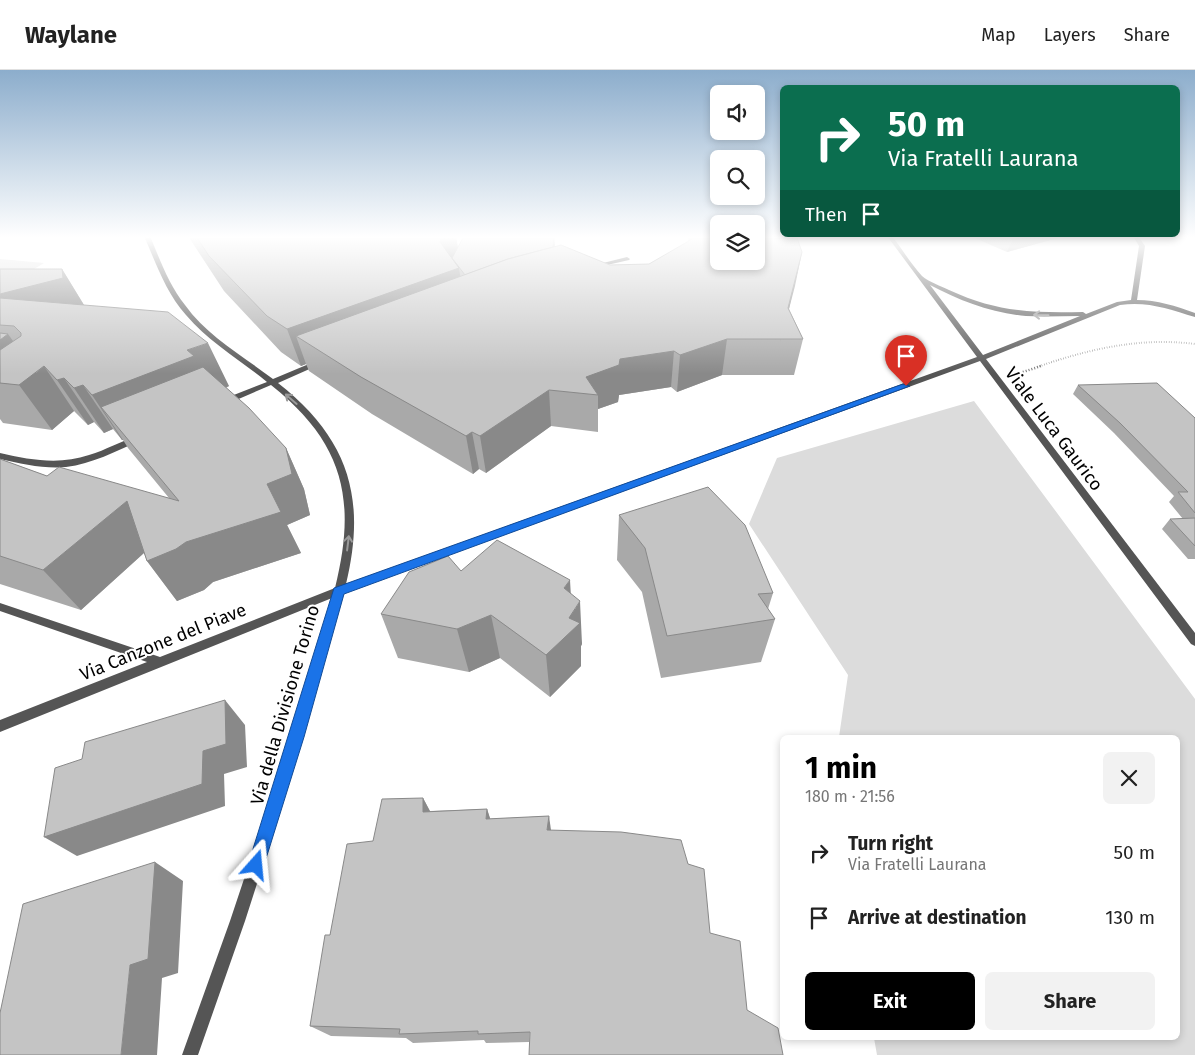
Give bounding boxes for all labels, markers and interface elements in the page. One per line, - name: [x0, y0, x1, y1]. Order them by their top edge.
- text: Waylane: [25, 21, 117, 49]
- text: Map: [981, 24, 1016, 46]
- text: Layers: [1044, 24, 1096, 46]
- text: Share: [1124, 24, 1170, 46]
- map controls: [710, 85, 765, 270]
- button: sound: [710, 85, 765, 140]
- text: 50 m: [888, 103, 965, 145]
- icon: right: [805, 105, 870, 170]
- text: Via Fratelli Laurana: [888, 145, 1079, 172]
- button: search: [710, 150, 765, 205]
- icon: arrive: [857, 200, 885, 228]
- text: Then: [805, 203, 847, 226]
- button: layers: [710, 215, 765, 270]
- one-way arrow: [1033, 310, 1049, 320]
- pin: [885, 335, 927, 386]
- icon: arrive: [892, 342, 920, 370]
- street label: Viale Luca Gaurico: [1000, 363, 1108, 495]
- one-way arrow: [285, 394, 298, 405]
- one-way arrow: [343, 535, 353, 551]
- street label: Via Canzone del Piave: [77, 599, 249, 685]
- street label: Via della Divisione Torino: [246, 603, 324, 807]
- text: 1 min: [805, 750, 877, 786]
- button: close: [1103, 752, 1155, 804]
- text: 180 m · 21:56: [805, 787, 895, 806]
- text: Turn right: [848, 832, 933, 855]
- position arrow: [229, 838, 281, 890]
- icon: right: [805, 839, 833, 867]
- text: 50 m: [1114, 841, 1155, 864]
- text: Via Fratelli Laurana: [848, 855, 987, 874]
- icon: arrive: [805, 904, 833, 932]
- text: Arrive at destination: [848, 906, 1027, 929]
- text: 130 m: [1105, 906, 1155, 929]
- button: Exit: [805, 972, 975, 1030]
- button: Share: [985, 972, 1155, 1030]

